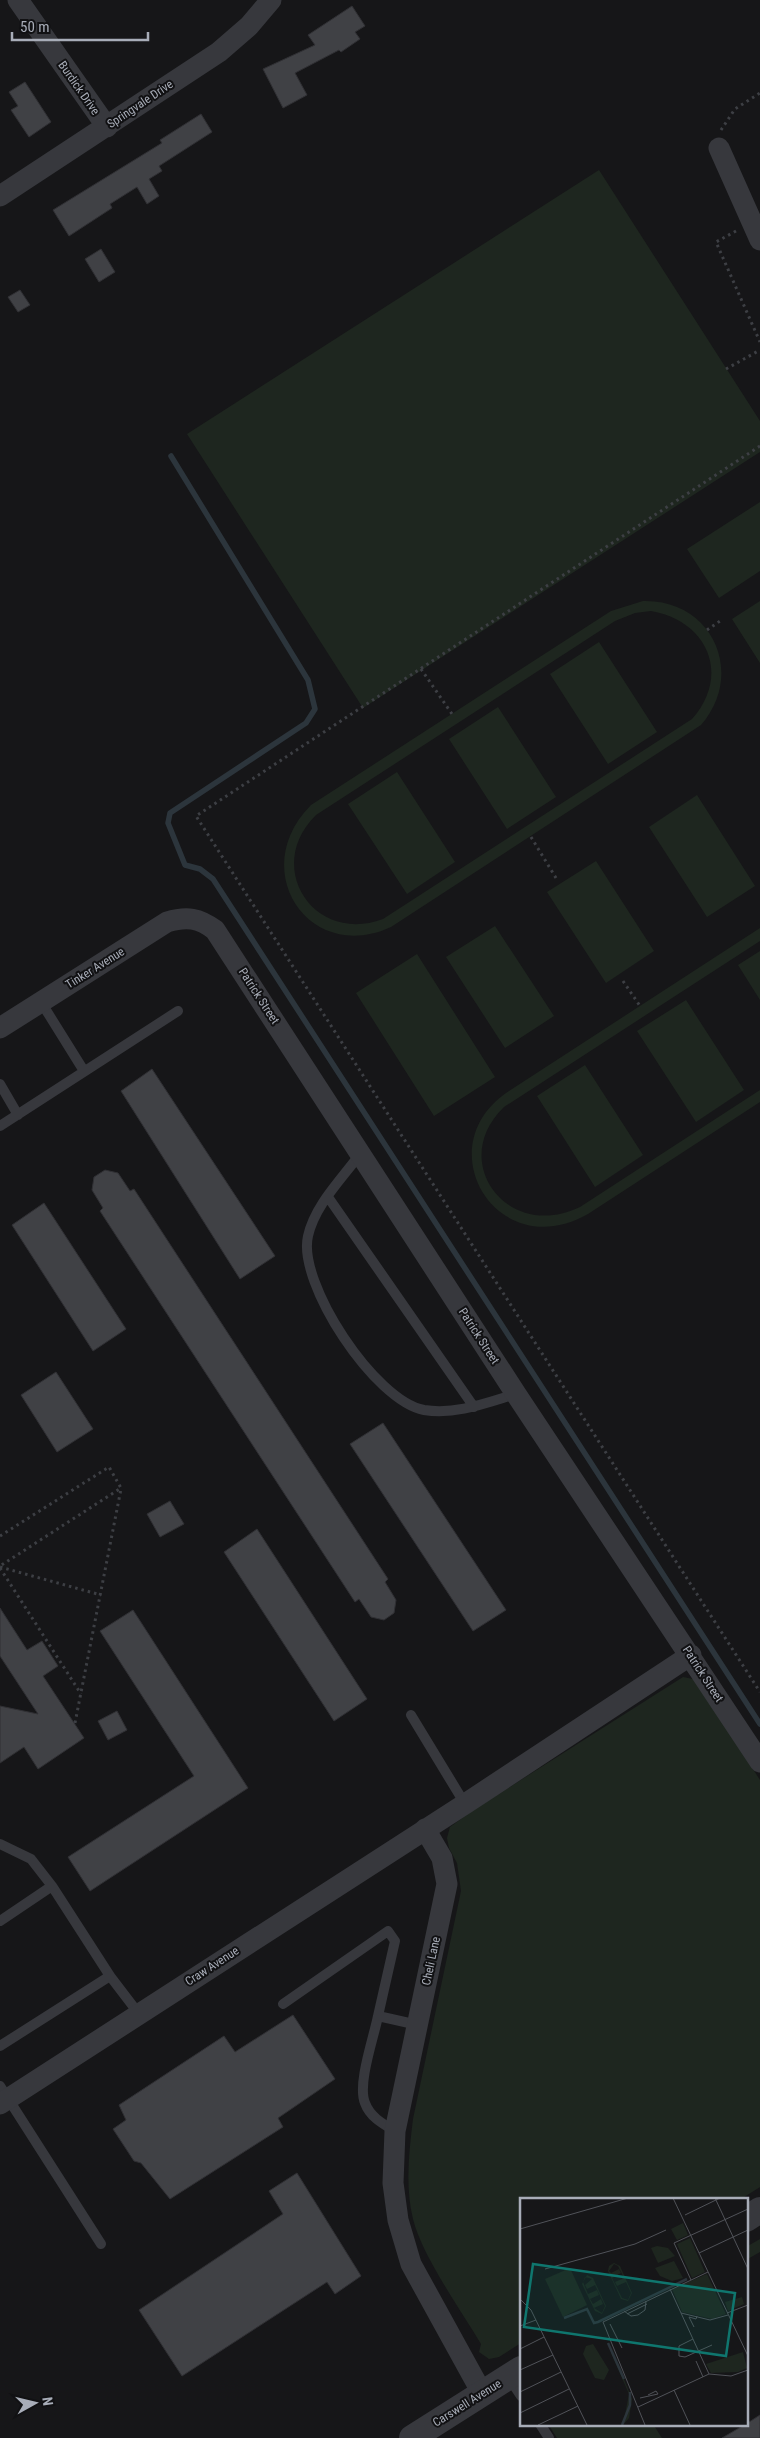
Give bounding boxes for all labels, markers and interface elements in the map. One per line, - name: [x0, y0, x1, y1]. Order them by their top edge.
- scale bar: [12, 10, 149, 42]
- text: 50 m: [20, 18, 50, 36]
- street label: Burdick Drive: [55, 58, 103, 118]
- street label: Springvale Drive: [105, 77, 176, 131]
- street label: Tinker Avenue: [63, 944, 127, 992]
- street label: Patrick Street: [236, 965, 283, 1027]
- street label: Patrick Street: [456, 1305, 503, 1367]
- street label: Patrick Street: [680, 1643, 727, 1705]
- street label: Cheli Lane: [419, 1935, 443, 1987]
- street label: Craw Avenue: [183, 1943, 242, 1989]
- inset map: [520, 2198, 748, 2426]
- street label: Carswell Avenue: [430, 2376, 504, 2430]
- north arrow: [10, 2378, 60, 2428]
- text: N: [39, 2396, 56, 2407]

